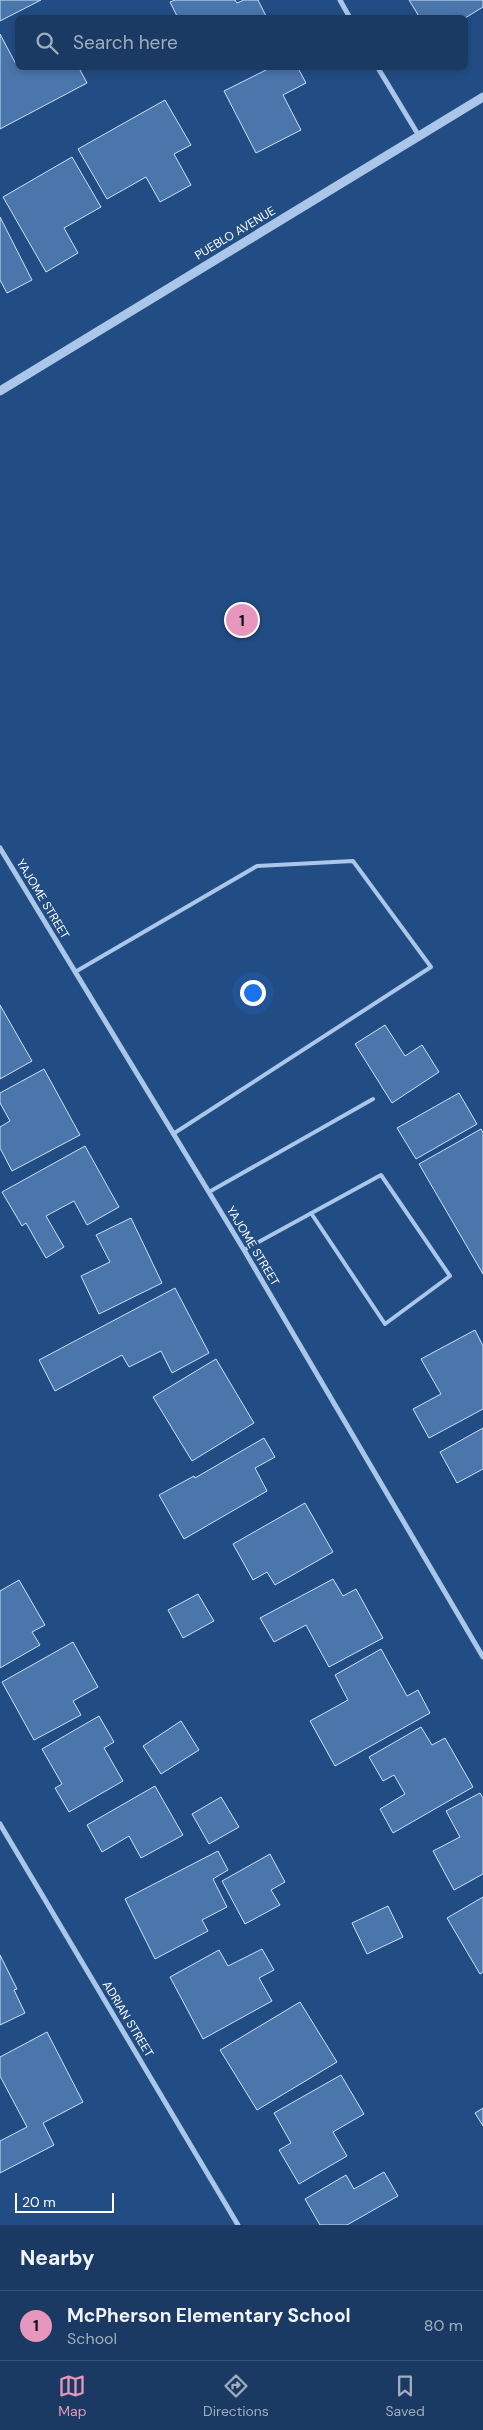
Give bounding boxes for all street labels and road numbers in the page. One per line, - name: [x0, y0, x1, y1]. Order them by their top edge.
- street label: PUEBLO AVENUE: [192, 202, 278, 263]
- street label: YAJOME STREET: [13, 856, 73, 942]
- street label: YAJOME STREET: [223, 1203, 283, 1289]
- street label: ADRIAN STREET: [99, 1978, 157, 2060]

